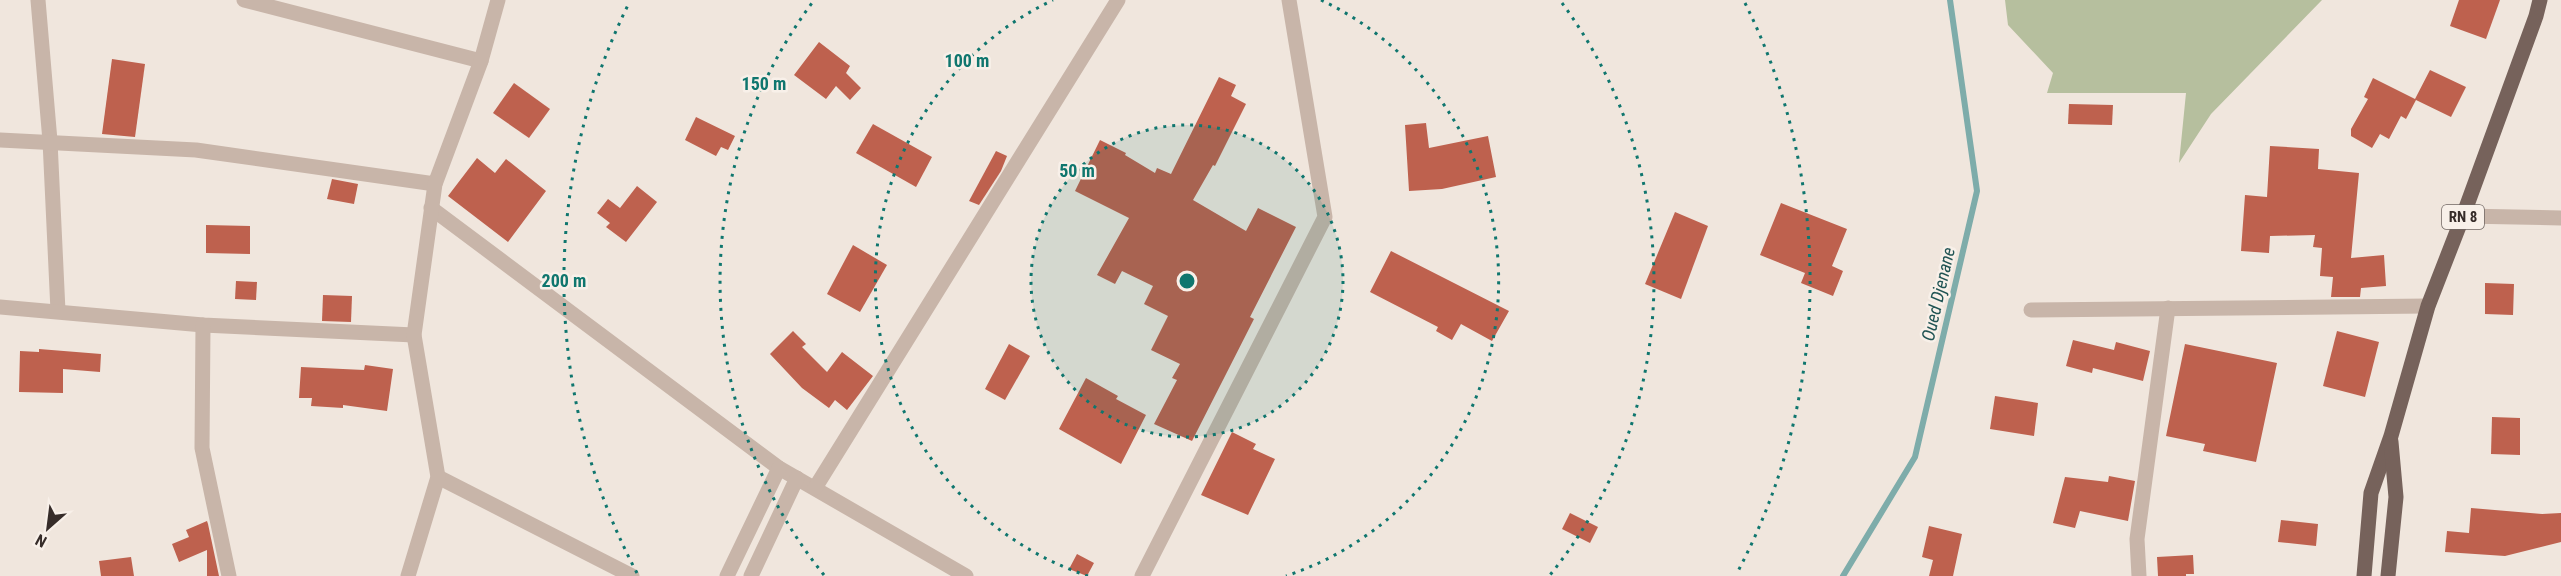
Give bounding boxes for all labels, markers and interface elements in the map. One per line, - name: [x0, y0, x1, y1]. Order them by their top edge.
- text: 100 m: [945, 50, 989, 71]
- text: 150 m: [742, 73, 786, 94]
- text: 50 m: [1059, 160, 1095, 181]
- road number: RN 8: [2442, 205, 2484, 229]
- water label: Oued Djenane: [1917, 245, 1959, 343]
- text: 200 m: [542, 270, 586, 291]
- centre of rings: [1177, 271, 1197, 291]
- north arrow: [18, 498, 78, 558]
- text: N: [32, 530, 50, 551]

